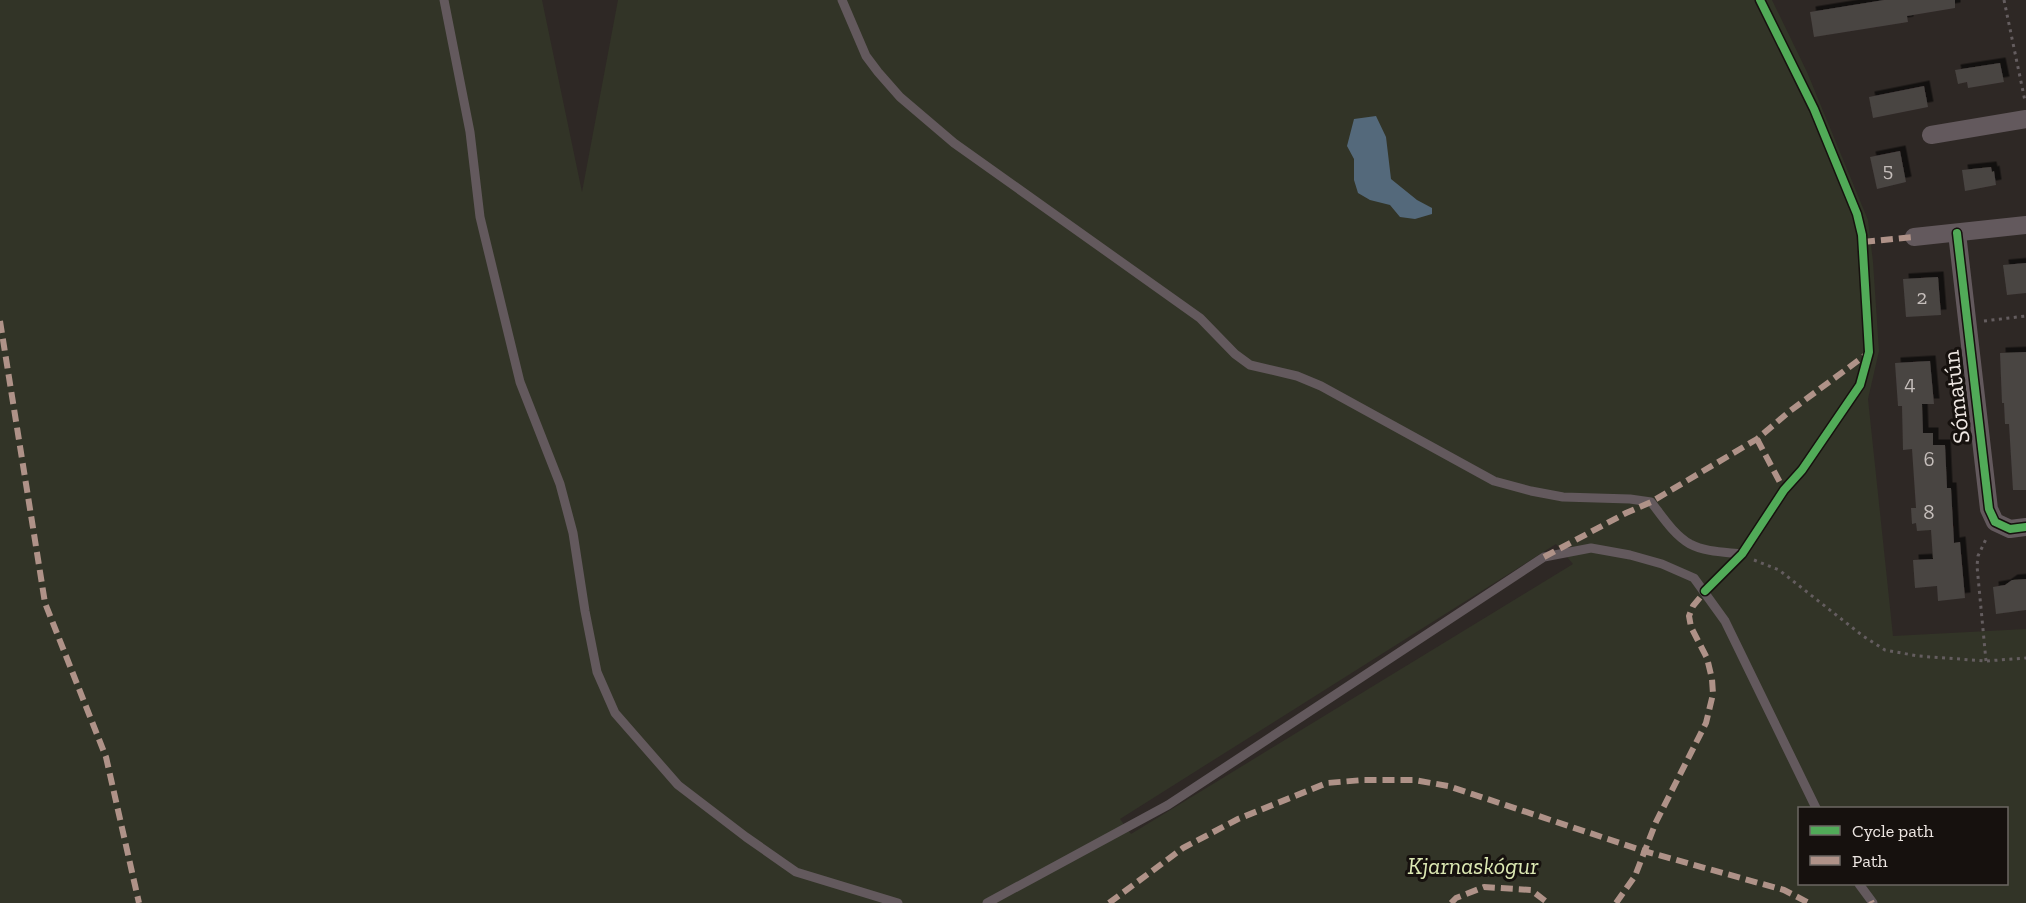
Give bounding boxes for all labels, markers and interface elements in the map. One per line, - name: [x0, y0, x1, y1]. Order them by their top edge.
- house number: 5: [1883, 157, 1893, 182]
- house number: 2: [1917, 284, 1927, 309]
- street label: Sómatún: [1935, 349, 1976, 445]
- house number: 4: [1904, 370, 1916, 395]
- house number: 6: [1923, 446, 1935, 471]
- house number: 8: [1923, 499, 1935, 524]
- legend: [1798, 807, 2008, 885]
- text: Cycle path: [1852, 820, 1934, 842]
- text: Path: [1852, 850, 1888, 872]
- park label: Kjarnaskógur: [1408, 851, 1539, 880]

